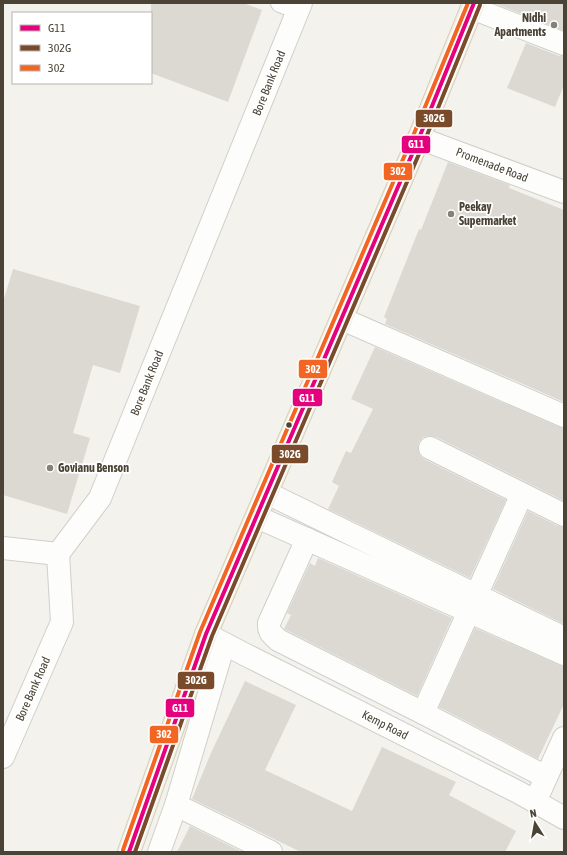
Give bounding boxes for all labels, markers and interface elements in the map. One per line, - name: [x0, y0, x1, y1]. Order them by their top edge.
- place label: Nidhi Apartments: [493, 11, 547, 39]
- legend: [12, 12, 152, 84]
- marker: Nidhi Apartments: [549, 20, 559, 30]
- text: G11: [48, 21, 66, 35]
- text: 302G: [48, 41, 71, 55]
- street label: Bore Bank Road: [250, 48, 288, 118]
- text: 302: [48, 61, 65, 75]
- line badge: 302G: [415, 109, 453, 128]
- text: 302G: [423, 112, 445, 124]
- line badge: G11: [401, 135, 431, 154]
- text: G11: [408, 138, 424, 150]
- street label: Promenade Road: [454, 145, 530, 185]
- line badge: 302: [383, 162, 413, 181]
- text: 302: [390, 165, 406, 177]
- place label: Peekay Supermarket: [459, 200, 517, 228]
- marker: Peekay Supermarket: [446, 209, 456, 219]
- street label: Bore Bank Road: [128, 348, 166, 418]
- line badge: 302: [298, 359, 328, 379]
- text: 302: [305, 363, 321, 375]
- line badge: G11: [292, 388, 323, 407]
- text: G11: [299, 392, 315, 404]
- unlabelled marker: [284, 420, 294, 430]
- line badge: 302G: [271, 444, 309, 464]
- text: 302G: [279, 448, 301, 460]
- place label: Govianu Benson: [58, 461, 129, 475]
- marker: Govianu Benson: [45, 463, 55, 473]
- street label: Bore Bank Road: [13, 655, 53, 723]
- line badge: 302G: [177, 671, 215, 690]
- text: 302G: [185, 674, 207, 686]
- line badge: G11: [165, 698, 195, 718]
- text: G11: [172, 702, 188, 714]
- street label: Kemp Road: [360, 707, 410, 743]
- line badge: 302: [149, 725, 179, 744]
- text: 302: [156, 728, 172, 740]
- north arrow: [515, 803, 555, 843]
- text: N: [529, 807, 537, 820]

